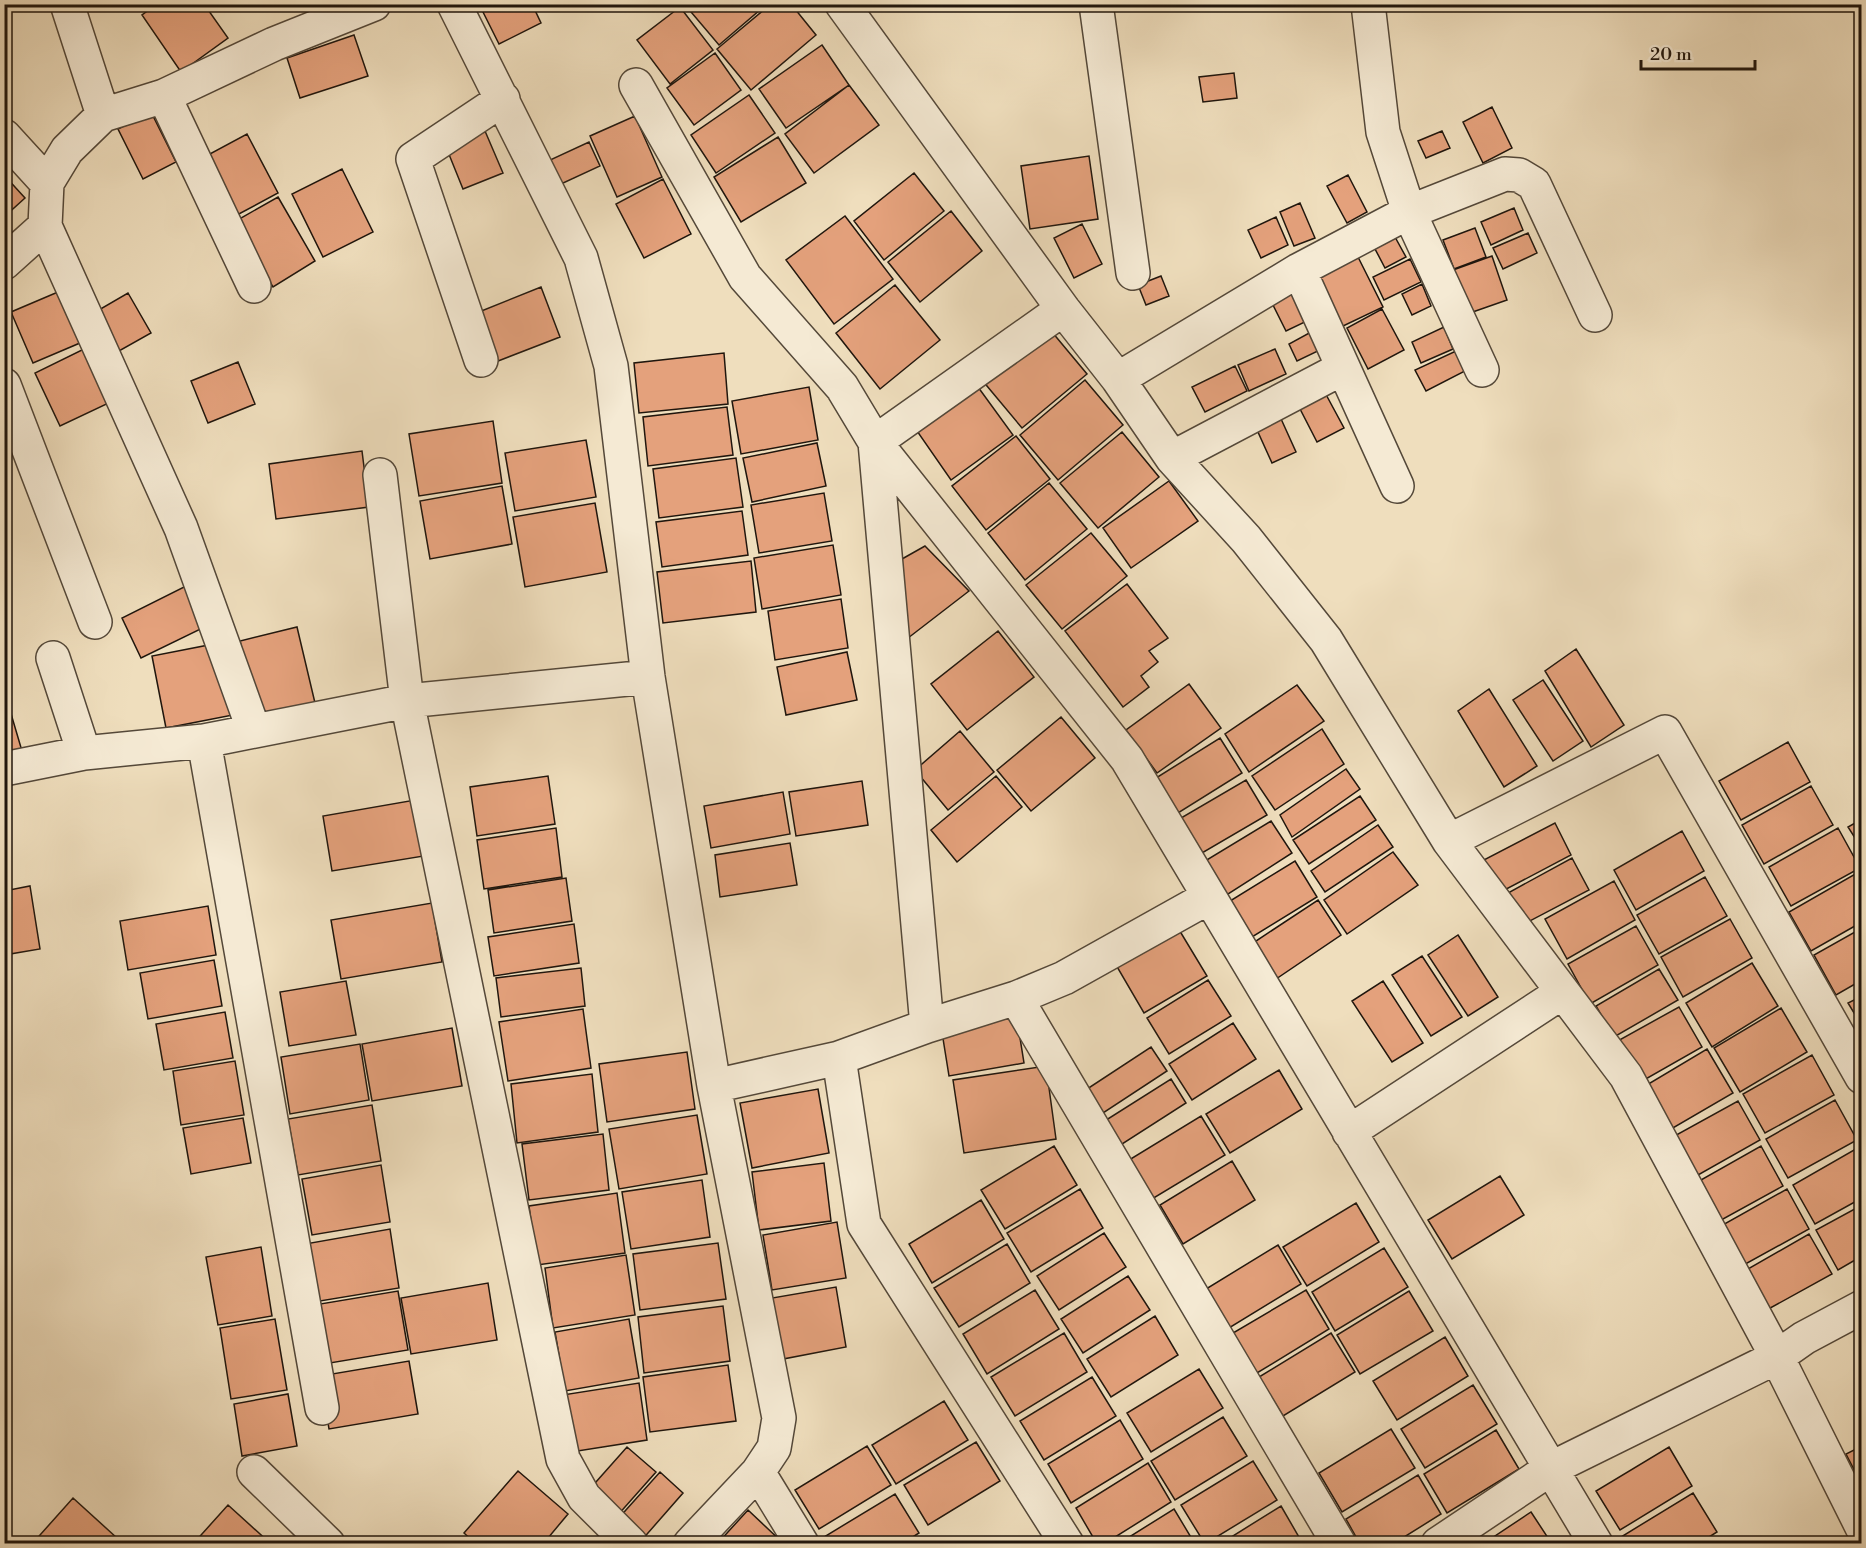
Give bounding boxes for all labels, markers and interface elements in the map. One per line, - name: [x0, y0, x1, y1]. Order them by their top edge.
- scale bar: [1641, 33, 1755, 71]
- text: 20 m: [1650, 43, 1692, 66]

